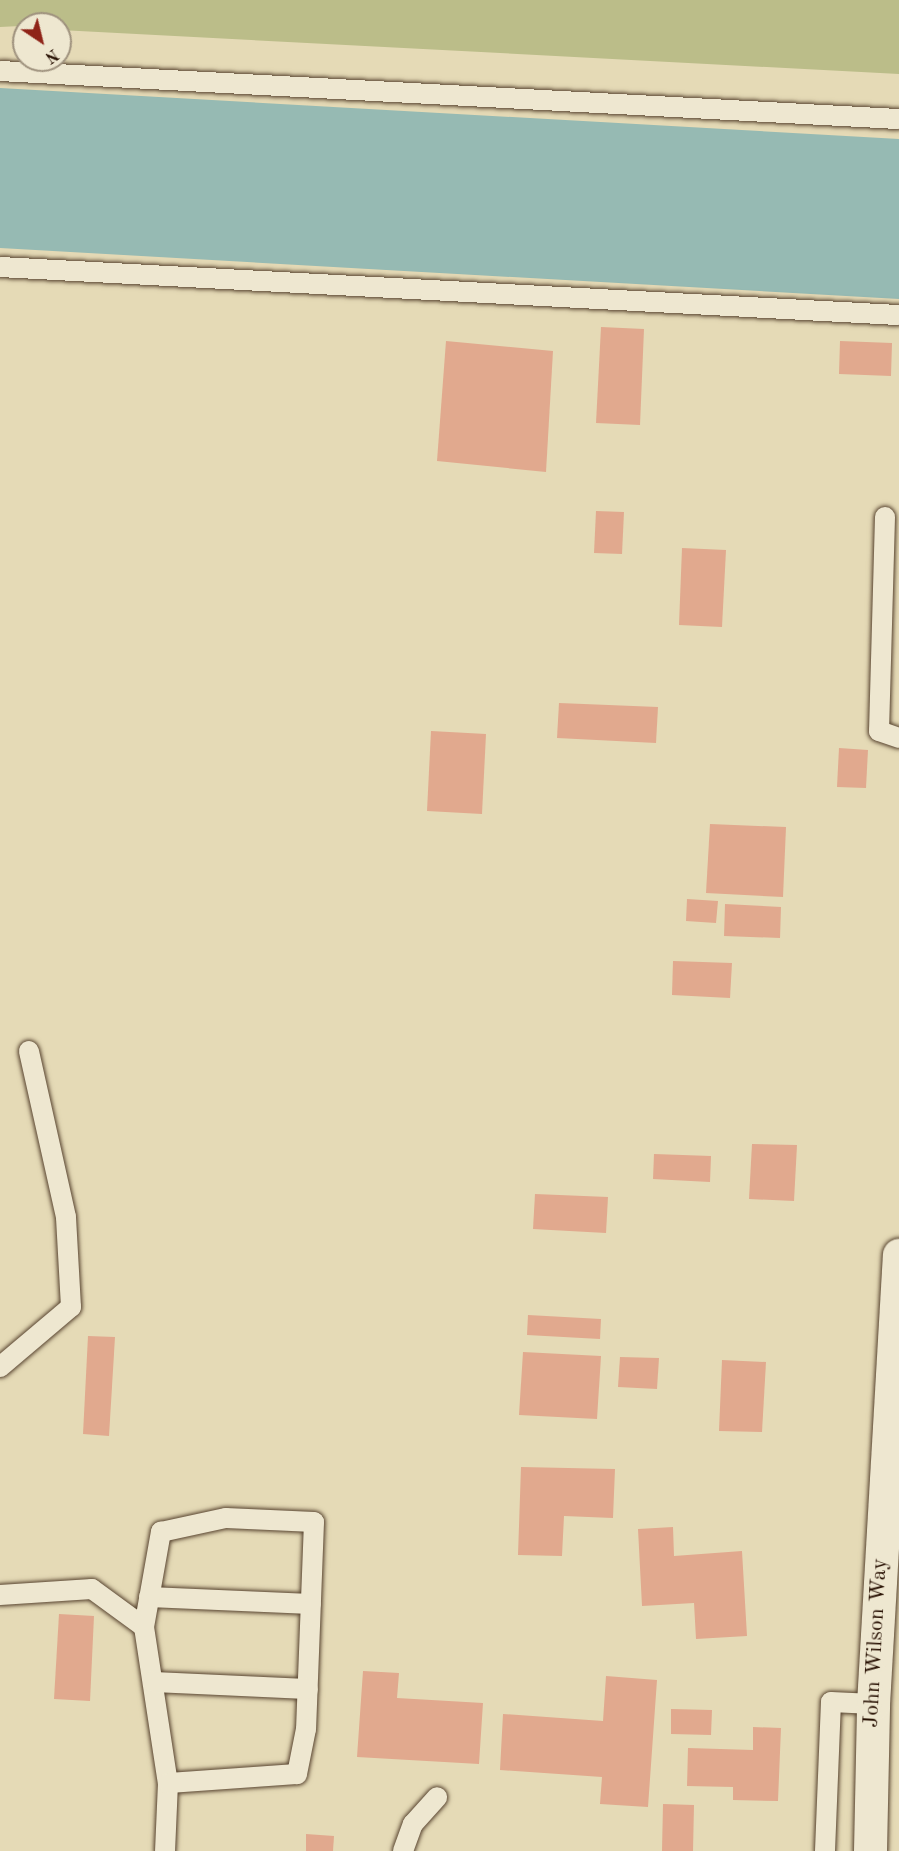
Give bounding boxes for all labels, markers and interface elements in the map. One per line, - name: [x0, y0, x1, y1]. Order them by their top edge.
- north arrow: [12, 12, 72, 72]
- text: N: [42, 45, 61, 65]
- street label: John Wilson Way: [858, 1558, 894, 1728]

